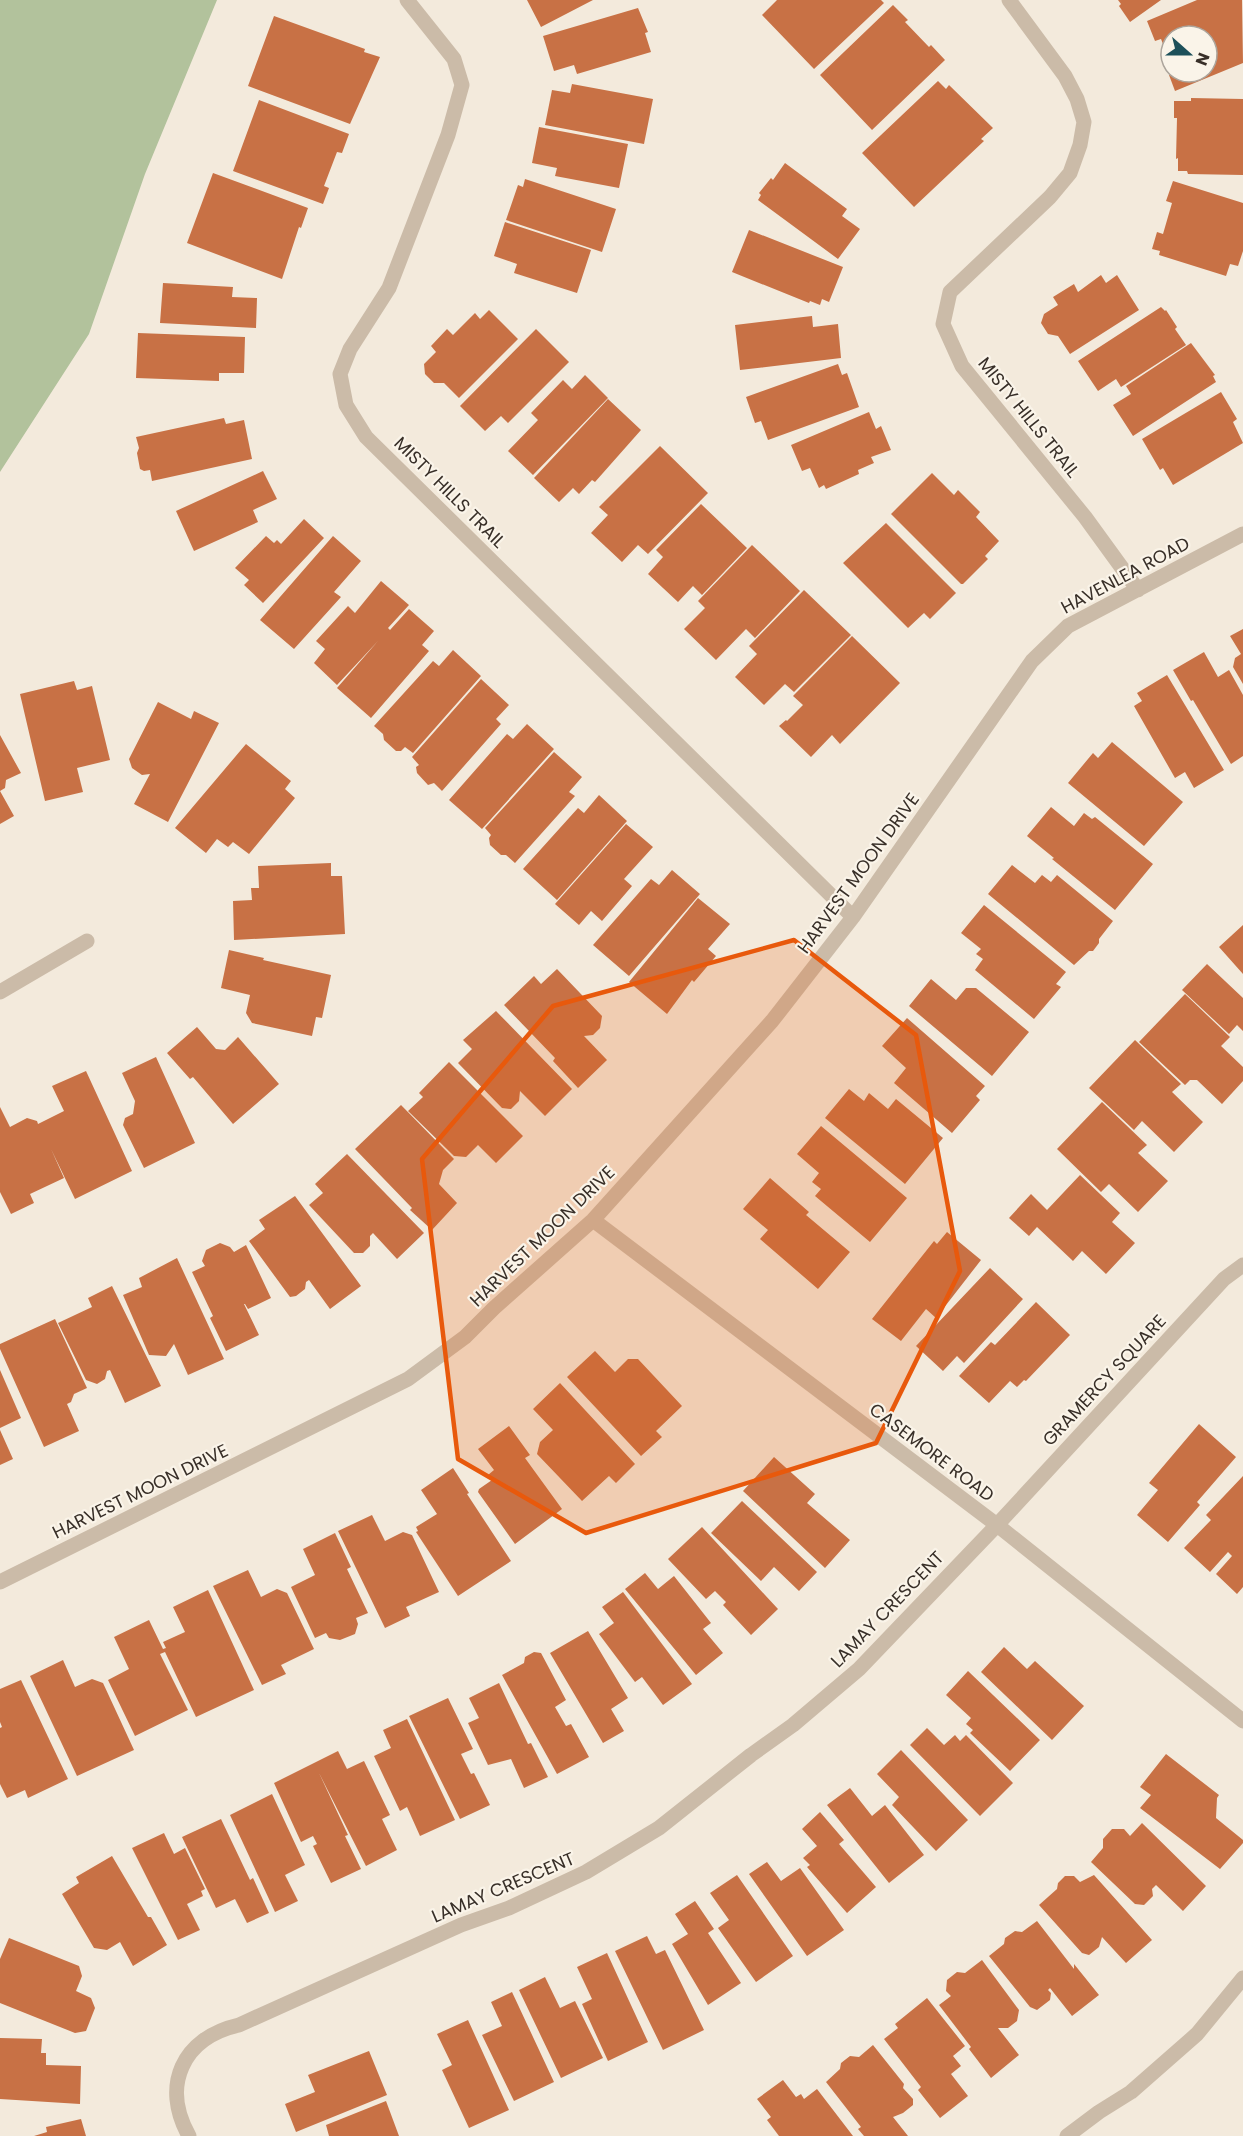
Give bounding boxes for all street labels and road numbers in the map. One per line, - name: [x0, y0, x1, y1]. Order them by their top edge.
- street label: MISTY HILLS TRAIL: [973, 351, 1086, 483]
- street label: MISTY HILLS TRAIL: [389, 431, 511, 553]
- street label: HAVENLEA ROAD: [1056, 531, 1194, 619]
- street label: HARVEST MOON DRIVE: [791, 788, 925, 958]
- street label: HARVEST MOON DRIVE: [464, 1160, 620, 1312]
- street label: GRAMERCY SQUARE: [1036, 1309, 1172, 1451]
- street label: CASEMORE ROAD: [864, 1397, 1000, 1507]
- street label: HARVEST MOON DRIVE: [48, 1438, 232, 1544]
- street label: LAMAY CRESCENT: [825, 1545, 949, 1673]
- street label: LAMAY CRESCENT: [428, 1845, 579, 1928]

